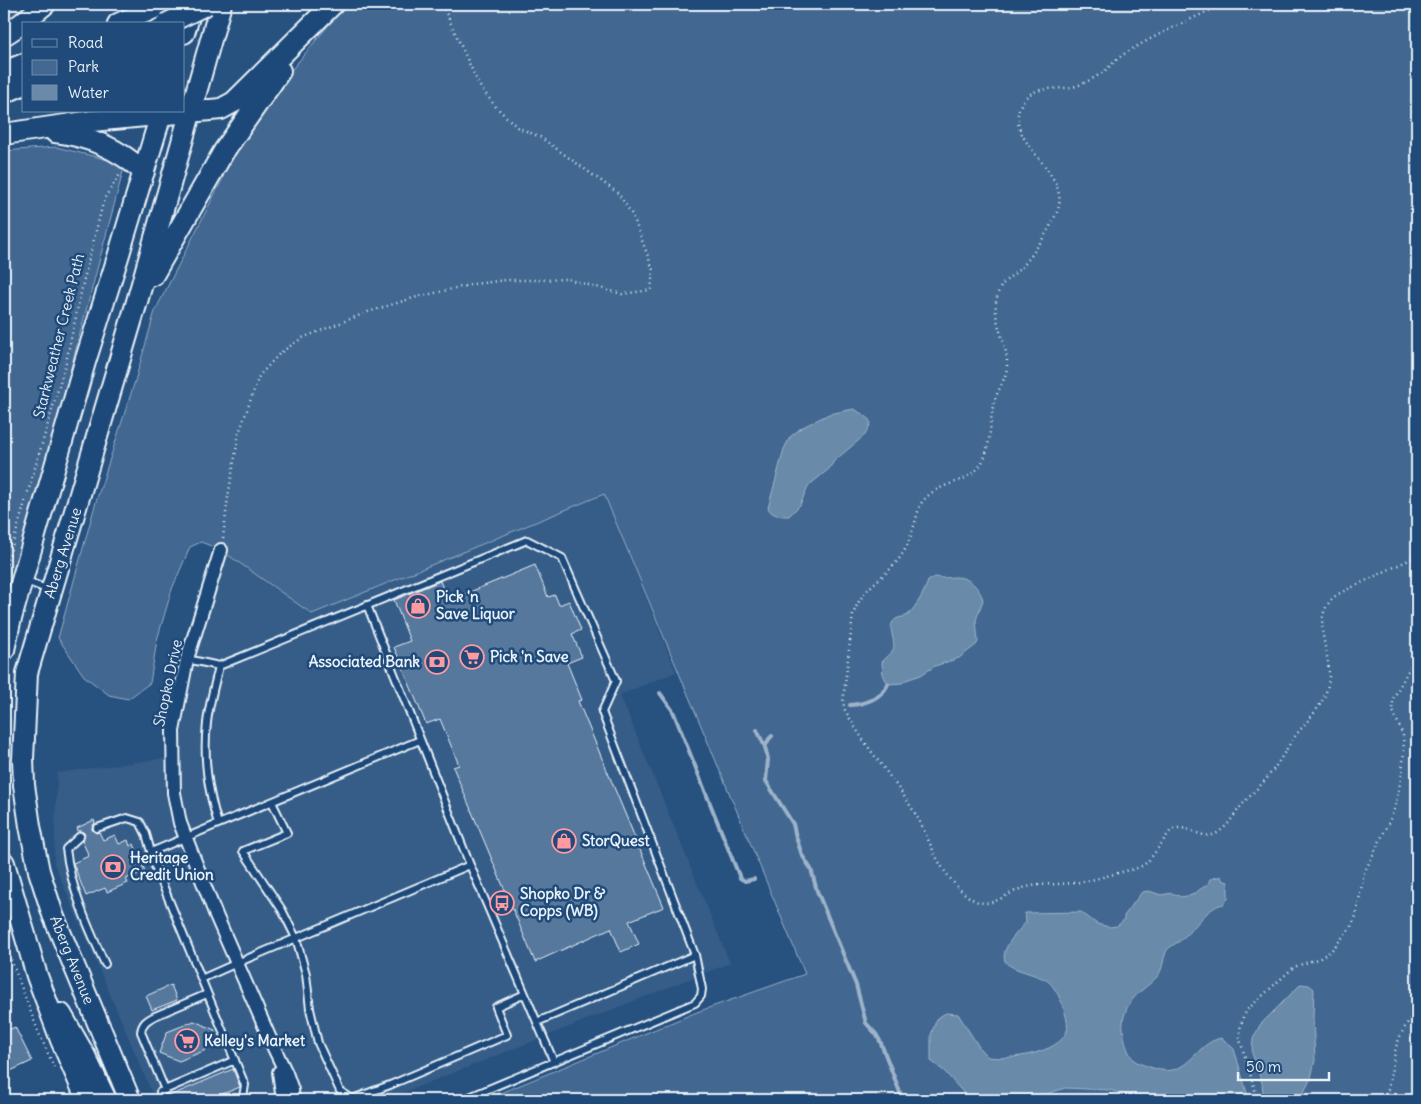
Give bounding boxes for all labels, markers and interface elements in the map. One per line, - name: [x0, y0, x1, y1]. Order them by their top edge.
- legend: [22, 22, 185, 112]
- text: Road: [68, 33, 103, 52]
- text: Park: [68, 57, 99, 76]
- text: Water: [68, 83, 109, 102]
- street label: Starkweather Creek Path: [29, 251, 88, 420]
- street label: Aberg Avenue: [40, 505, 85, 601]
- place label: Pick 'n Save Liquor: [436, 587, 516, 624]
- shop icon: Pick 'n Save Liquor: [405, 593, 431, 619]
- street label: Shopko Drive: [149, 637, 186, 728]
- supermarket icon: Pick 'n Save: [459, 644, 485, 670]
- place label: Pick 'n Save: [490, 647, 569, 666]
- bank icon: Associated Bank: [424, 649, 450, 675]
- place label: Associated Bank: [309, 652, 420, 671]
- shop icon: StorQuest: [551, 828, 577, 854]
- place label: StorQuest: [582, 831, 651, 850]
- place label: Heritage Credit Union: [130, 848, 214, 884]
- bank icon: Heritage Credit Union: [100, 854, 126, 880]
- place label: Shopko Dr & Copps (WB): [520, 884, 606, 921]
- bus stop icon: Shopko Dr & Copps (WB): [489, 890, 515, 916]
- street label: Aberg Avenue: [46, 913, 99, 1007]
- supermarket icon: Kelley's Market: [174, 1028, 200, 1054]
- place label: Kelley's Market: [204, 1031, 306, 1051]
- scale bar: [1238, 1049, 1330, 1081]
- text: 50 m: [1246, 1057, 1281, 1076]

